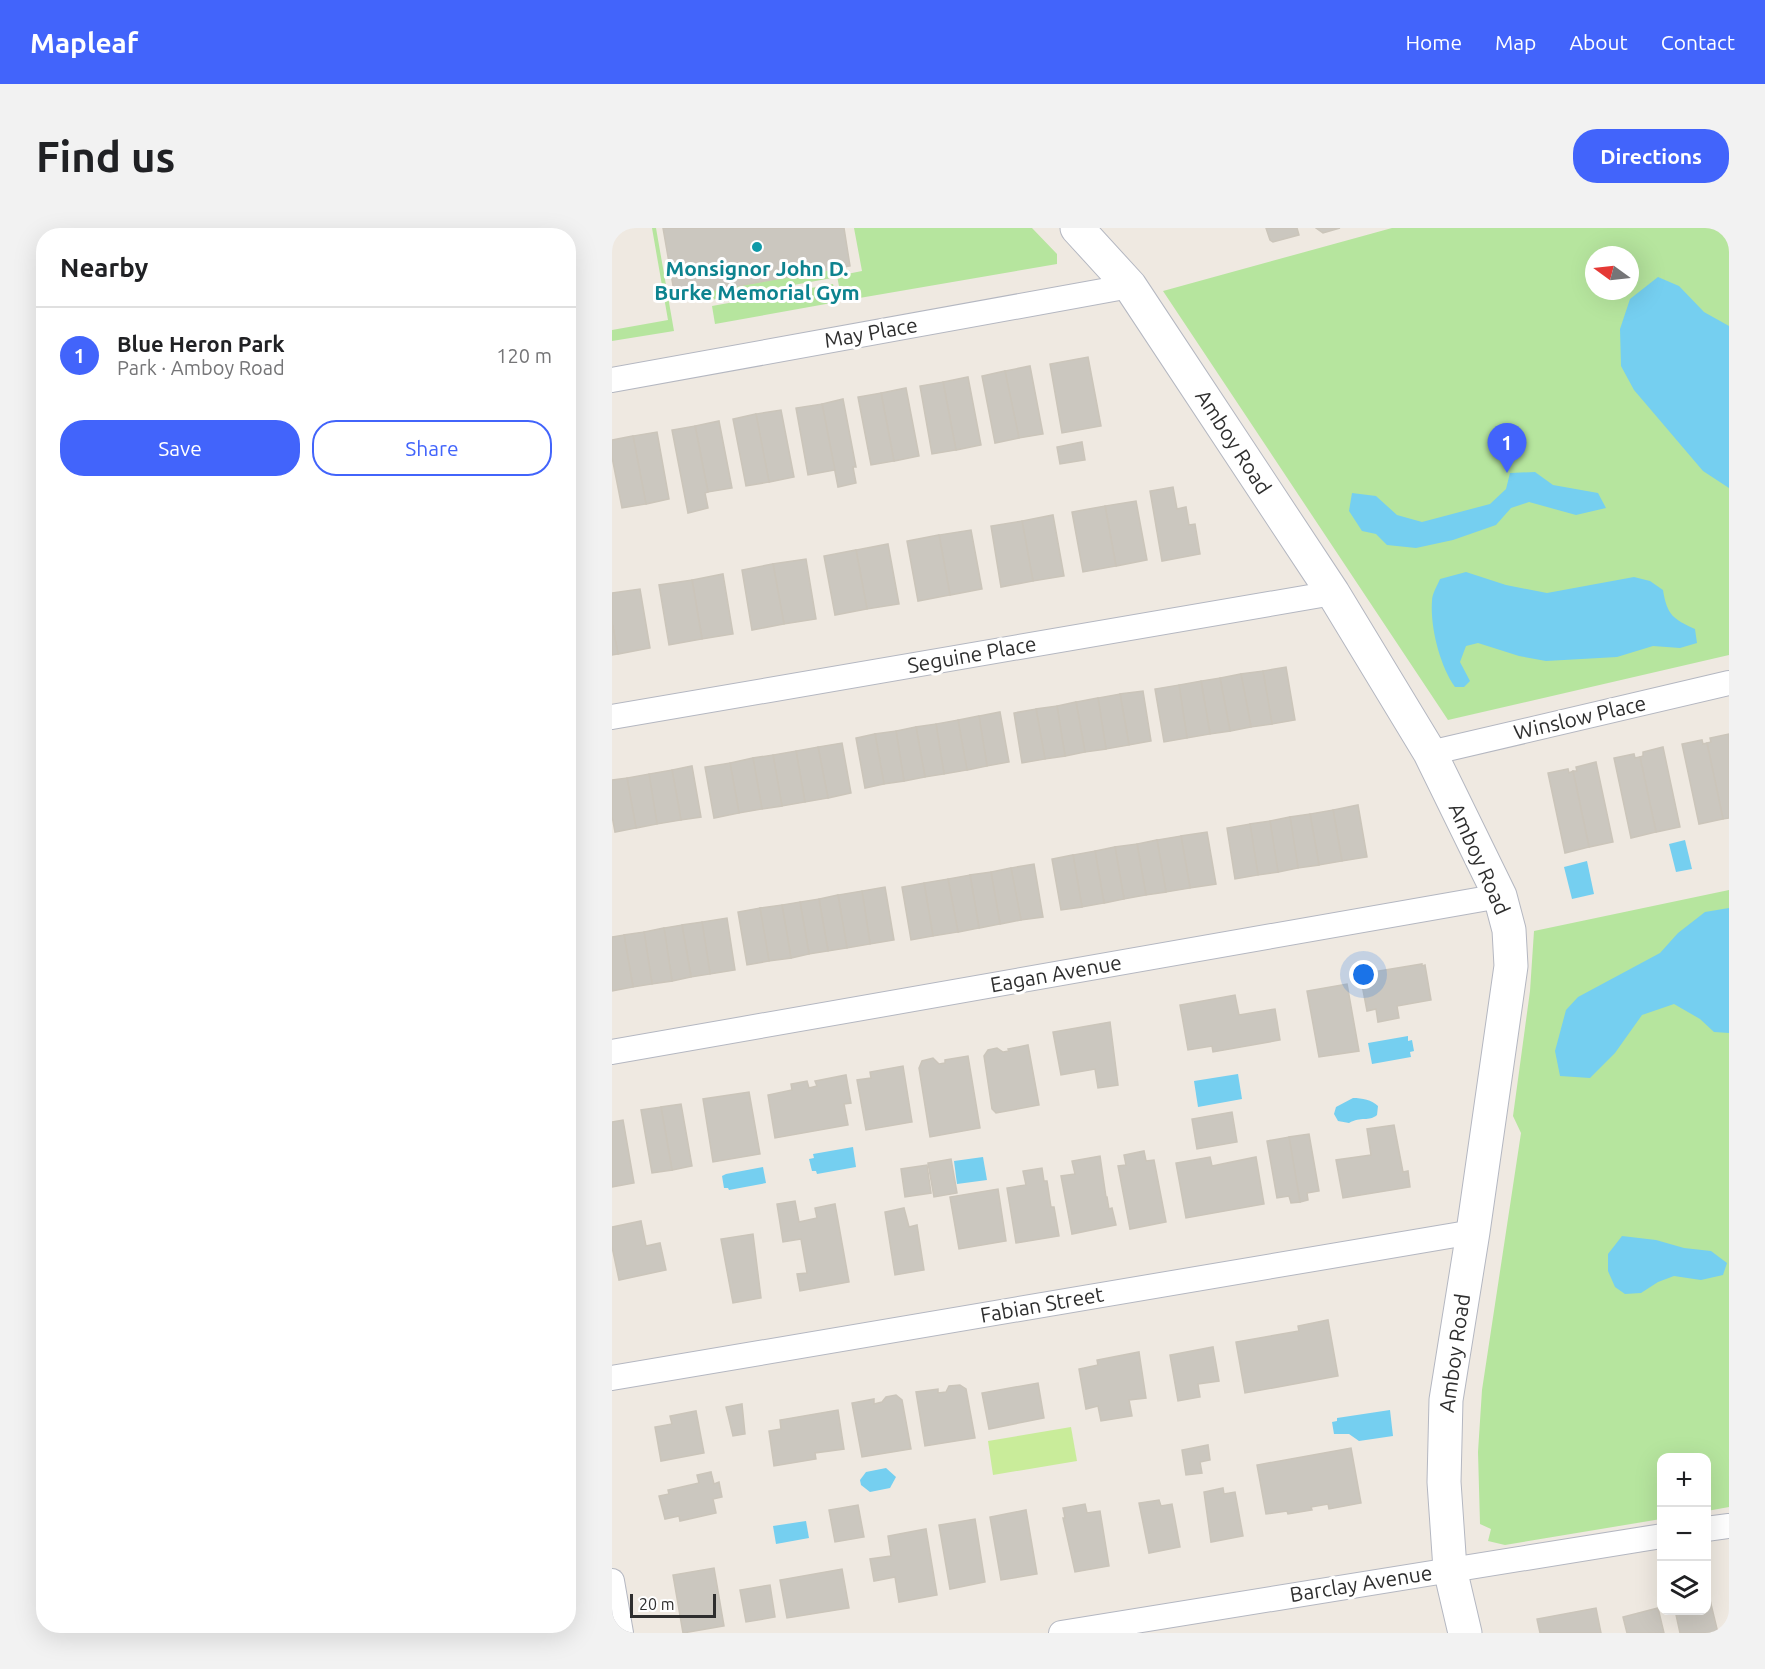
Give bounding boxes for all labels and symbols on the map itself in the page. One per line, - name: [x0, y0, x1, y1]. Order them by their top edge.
- marker: Monsignor John D. Burke Memorial Gym: [750, 240, 764, 254]
- north arrow: [1585, 246, 1639, 300]
- place label: Monsignor John D. Burke Memorial Gym: [654, 256, 860, 304]
- street label: May Place: [822, 312, 919, 352]
- street label: Amboy Road: [1191, 385, 1276, 498]
- pin: 1: [1488, 424, 1526, 473]
- street label: Seguine Place: [906, 631, 1038, 677]
- street label: Winslow Place: [1511, 690, 1648, 744]
- street label: Amboy Road: [1445, 799, 1515, 918]
- street label: Eagan Avenue: [988, 950, 1123, 996]
- your location: [1349, 960, 1378, 989]
- street label: Fabian Street: [978, 1281, 1105, 1327]
- street label: Amboy Road: [1434, 1292, 1474, 1414]
- street label: Barclay Avenue: [1288, 1560, 1434, 1606]
- scale bar: [630, 1591, 716, 1618]

